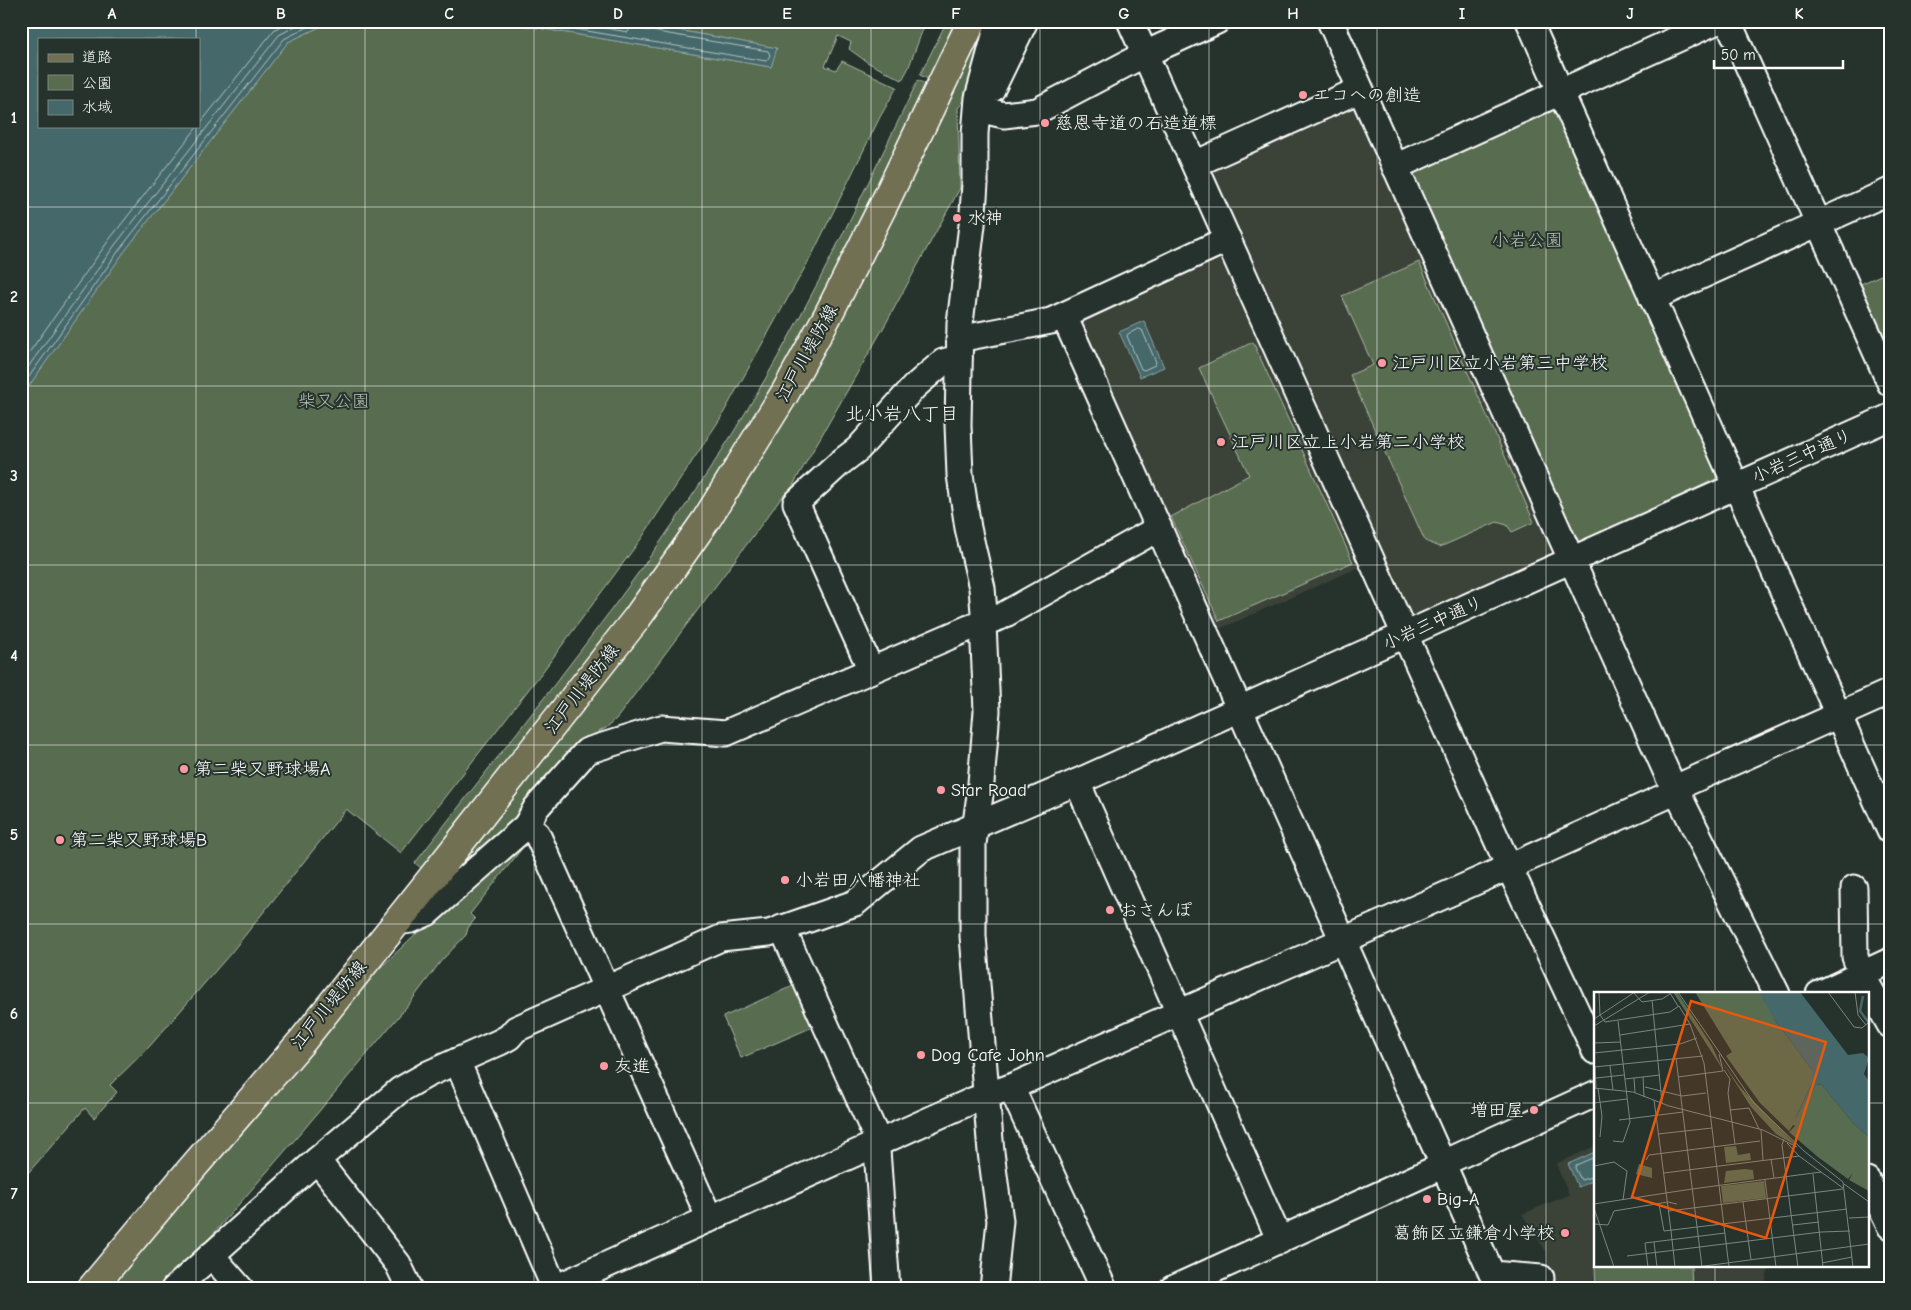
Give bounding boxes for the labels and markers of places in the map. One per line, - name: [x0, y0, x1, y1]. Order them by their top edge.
- place label: エコへの創造: [1313, 85, 1421, 106]
- marker: エコへの創造: [1297, 89, 1309, 101]
- place label: 慈恩寺道の石造道標: [1055, 113, 1217, 134]
- marker: 慈恩寺道の石造道標: [1039, 117, 1051, 129]
- place label: 水神: [967, 208, 1003, 229]
- marker: 水神: [951, 212, 963, 224]
- place label: 江戸川区立小岩第三中学校: [1392, 353, 1608, 374]
- marker: 江戸川区立小岩第三中学校: [1376, 357, 1388, 369]
- place label: 江戸川区立上小岩第二小学校: [1231, 432, 1465, 453]
- marker: 江戸川区立上小岩第二小学校: [1215, 436, 1227, 448]
- place label: 第二柴又野球場A: [194, 759, 330, 780]
- marker: 第二柴又野球場A: [178, 763, 190, 775]
- place label: Star Road: [951, 780, 1027, 801]
- marker: Star Road: [935, 784, 947, 796]
- place label: 第二柴又野球場B: [70, 830, 207, 851]
- marker: 第二柴又野球場B: [54, 834, 66, 846]
- place label: 小岩田八幡神社: [795, 870, 921, 891]
- marker: 小岩田八幡神社: [779, 874, 791, 886]
- place label: おさんぽ: [1120, 900, 1192, 921]
- marker: おさんぽ: [1104, 904, 1116, 916]
- place label: Dog Cafe John: [931, 1045, 1045, 1066]
- marker: Dog Cafe John: [915, 1049, 927, 1061]
- place label: 友進: [614, 1056, 650, 1077]
- marker: 友進: [598, 1060, 610, 1072]
- place label: 増田屋: [1470, 1100, 1524, 1121]
- marker: 増田屋: [1528, 1104, 1540, 1116]
- place label: Big-A: [1437, 1189, 1480, 1210]
- marker: Big-A: [1421, 1193, 1433, 1205]
- place label: 葛飾区立鎌倉小学校: [1393, 1223, 1555, 1244]
- marker: 葛飾区立鎌倉小学校: [1559, 1227, 1571, 1239]

